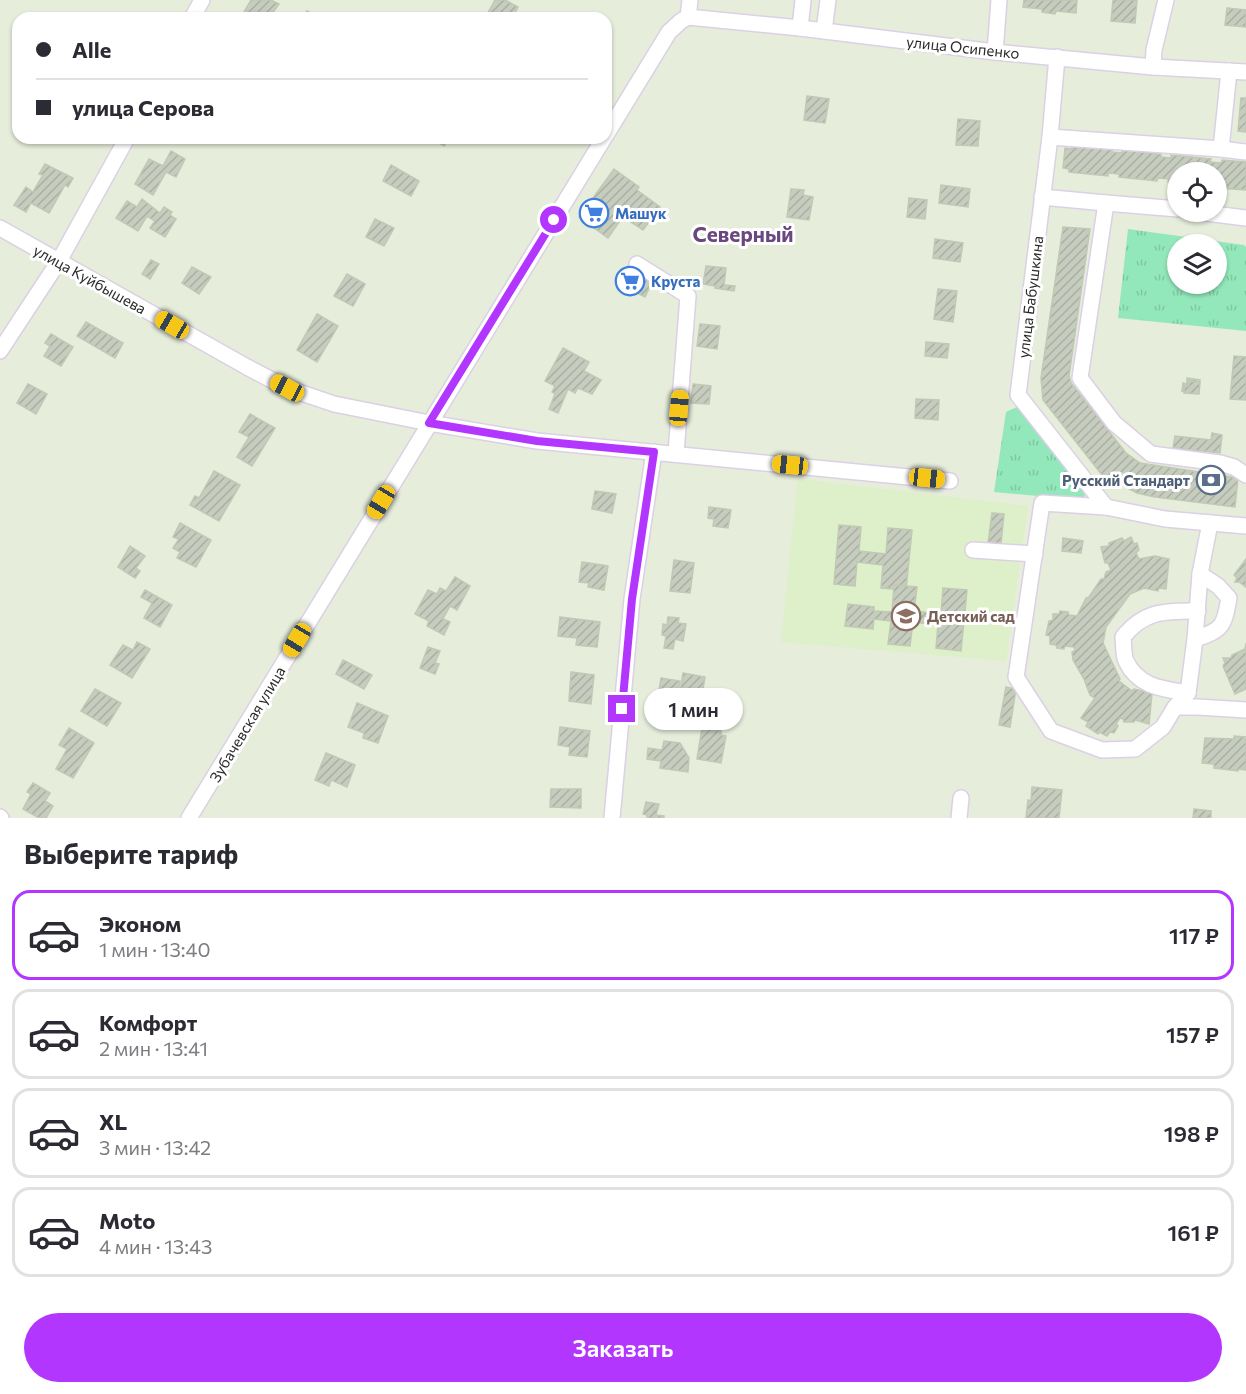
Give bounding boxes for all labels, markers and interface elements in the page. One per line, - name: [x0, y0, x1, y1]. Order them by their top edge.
- street label: улица Осипенко: [905, 32, 1021, 62]
- text: Alle: [72, 36, 111, 63]
- text: улица Серова: [72, 94, 214, 121]
- map controls: [1167, 162, 1227, 294]
- button: locate: [1167, 162, 1227, 222]
- supermarket icon: Машук: [578, 197, 610, 229]
- place label: Машук: [615, 204, 667, 222]
- route start: [540, 206, 567, 233]
- district label: Северный: [692, 221, 794, 246]
- button: layers: [1167, 234, 1227, 294]
- street label: улица Бабушкина: [1014, 235, 1046, 359]
- street label: улица Куйбышева: [31, 241, 149, 317]
- supermarket icon: Круста: [614, 265, 646, 297]
- place label: Круста: [651, 272, 700, 290]
- car: [152, 308, 192, 342]
- car: [267, 372, 307, 404]
- car: [668, 389, 690, 427]
- car: [771, 454, 809, 476]
- bank icon: Русский Стандарт: [1195, 464, 1227, 496]
- car: [908, 467, 946, 489]
- place label: Русский Стандарт: [1062, 471, 1190, 489]
- car: [364, 482, 398, 522]
- school or university icon: Детский сад: [890, 600, 922, 632]
- place label: Детский сад: [927, 607, 1015, 625]
- car: [280, 620, 314, 660]
- street label: Зубачевская улица: [205, 663, 289, 785]
- callout: 1 мин: [643, 688, 742, 730]
- route end: [608, 695, 635, 722]
- text: 1 мин: [668, 697, 719, 721]
- text: Выберите тариф: [24, 837, 238, 870]
- icon: car: [27, 908, 81, 962]
- text: Эконом: [99, 910, 181, 937]
- text: 117 ₽: [1169, 922, 1219, 949]
- text: 1 мин · 13:40: [99, 937, 211, 961]
- icon: car: [27, 1007, 81, 1061]
- text: Комфорт: [99, 1009, 197, 1036]
- text: 157 ₽: [1166, 1021, 1219, 1048]
- text: 2 мин · 13:41: [99, 1036, 208, 1060]
- icon: car: [27, 1106, 81, 1160]
- text: XL: [99, 1108, 127, 1135]
- text: 198 ₽: [1164, 1120, 1219, 1147]
- text: 3 мин · 13:42: [99, 1135, 211, 1159]
- icon: car: [27, 1205, 81, 1259]
- text: Moto: [99, 1207, 155, 1234]
- text: 161 ₽: [1167, 1219, 1219, 1246]
- text: 4 мин · 13:43: [99, 1234, 212, 1258]
- button: Заказать: [24, 1313, 1222, 1382]

